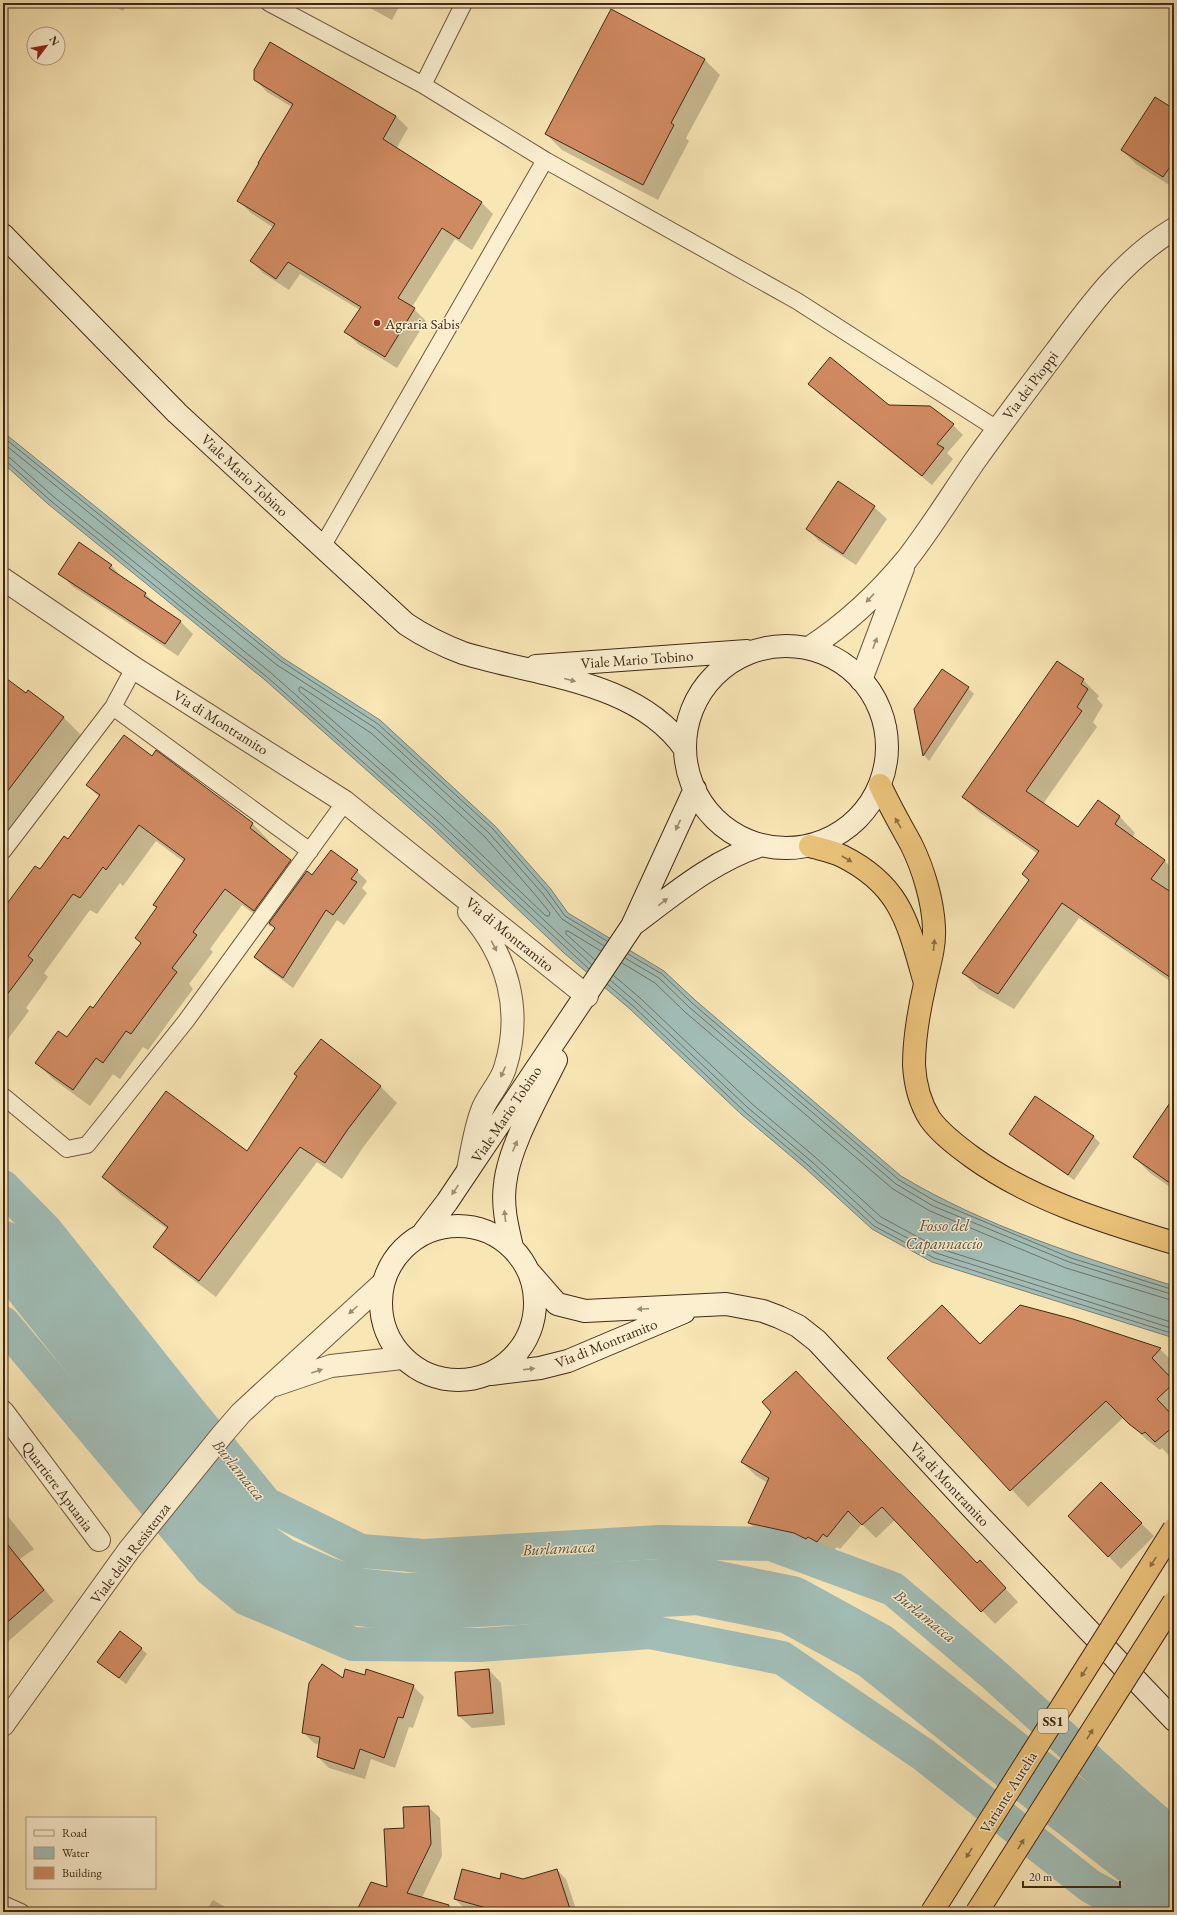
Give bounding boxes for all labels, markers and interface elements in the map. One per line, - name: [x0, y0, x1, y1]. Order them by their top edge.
- north arrow: [26, 26, 66, 66]
- text: N: [46, 33, 63, 48]
- place label: Agraria Sabis: [384, 314, 460, 333]
- marker: Agraria Sabis: [372, 318, 382, 328]
- street label: Via dei Pioppi: [998, 347, 1062, 423]
- street label: Viale Mario Tobino: [197, 430, 293, 520]
- one-way arrow: [866, 593, 875, 602]
- one-way arrow: [872, 637, 878, 649]
- street label: Viale Mario Tobino: [580, 646, 694, 672]
- one-way arrow: [564, 678, 576, 684]
- street label: Via di Montramito: [170, 685, 272, 759]
- one-way arrow: [895, 817, 902, 828]
- one-way arrow: [675, 819, 681, 831]
- one-way arrow: [841, 855, 853, 862]
- street label: Via di Montramito: [462, 892, 558, 976]
- one-way arrow: [657, 898, 668, 907]
- one-way arrow: [930, 939, 937, 952]
- one-way arrow: [490, 940, 497, 952]
- street label: Viale Mario Tobino: [467, 1062, 545, 1166]
- one-way arrow: [500, 1066, 506, 1077]
- one-way arrow: [513, 1140, 519, 1152]
- one-way arrow: [451, 1185, 459, 1195]
- one-way arrow: [502, 1210, 509, 1222]
- water label: Fosso del Capannaccio: [906, 1215, 983, 1254]
- one-way arrow: [348, 1305, 358, 1315]
- one-way arrow: [636, 1306, 649, 1312]
- street label: Via di Montramito: [552, 1314, 660, 1372]
- one-way arrow: [523, 1366, 535, 1373]
- one-way arrow: [311, 1368, 323, 1374]
- water label: Burlamacca: [207, 1434, 270, 1505]
- street label: Quartiere Apuania: [18, 1437, 98, 1535]
- street label: Via di Montramito: [906, 1438, 994, 1530]
- street label: Viale della Resistenza: [86, 1499, 174, 1607]
- water label: Burlamacca: [521, 1536, 596, 1560]
- one-way arrow: [1149, 1557, 1157, 1567]
- water label: Burlamacca: [889, 1584, 960, 1647]
- one-way arrow: [1080, 1666, 1087, 1678]
- road number: SS1: [1038, 1709, 1068, 1733]
- one-way arrow: [1087, 1728, 1094, 1740]
- street label: Variante Aurelia: [975, 1747, 1041, 1837]
- legend: [26, 1817, 156, 1889]
- text: Road: [62, 1825, 88, 1841]
- one-way arrow: [1017, 1838, 1024, 1850]
- text: Water: [62, 1845, 89, 1861]
- one-way arrow: [965, 1848, 973, 1858]
- scale bar: [1023, 1863, 1120, 1889]
- text: Building: [62, 1865, 103, 1881]
- text: 20 m: [1029, 1869, 1053, 1885]

